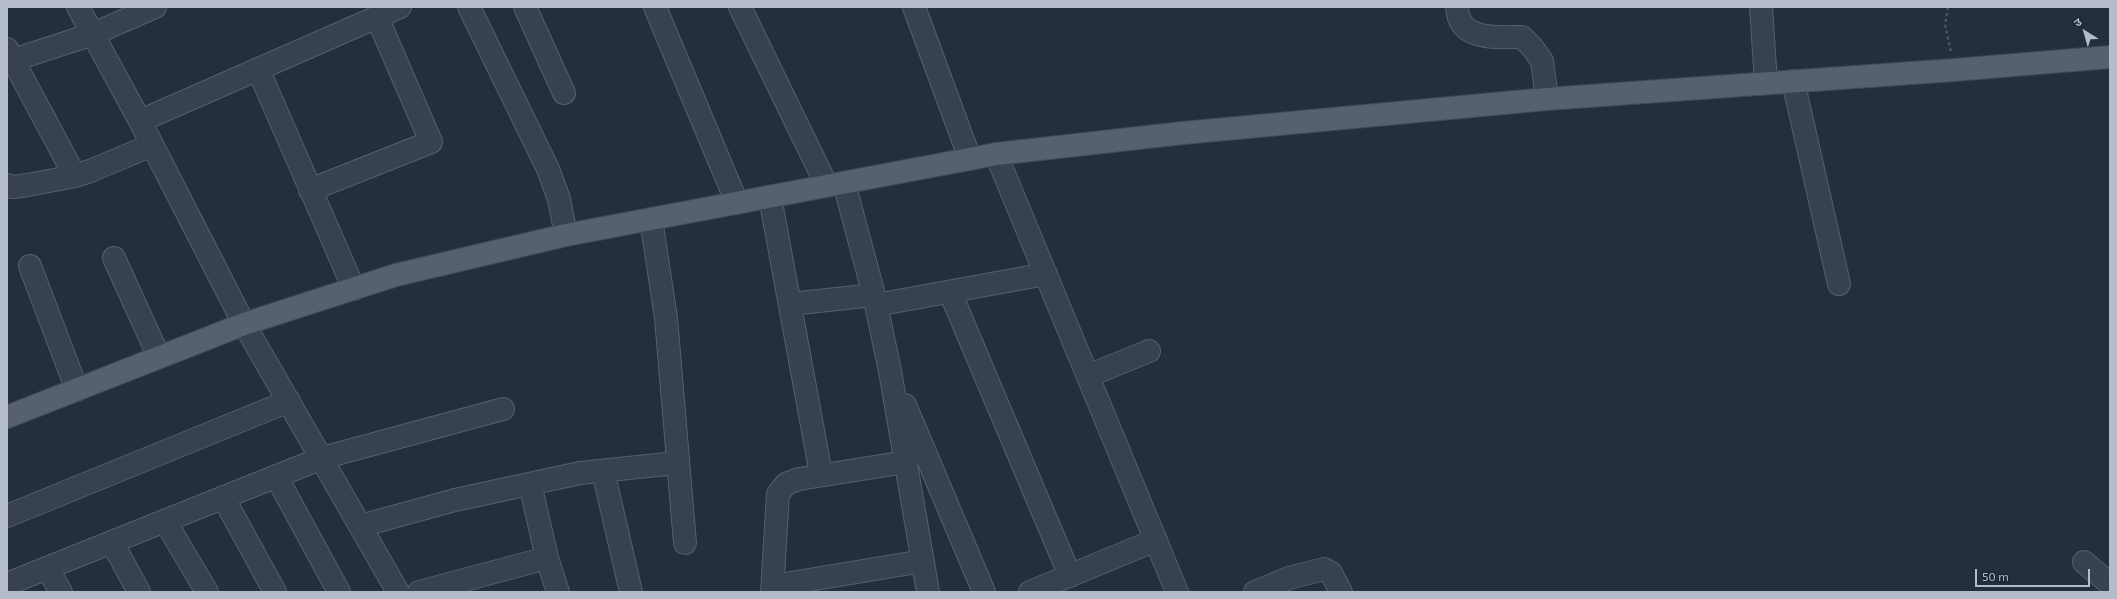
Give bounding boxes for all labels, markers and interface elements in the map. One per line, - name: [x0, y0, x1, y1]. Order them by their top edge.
- north arrow: [2065, 12, 2105, 52]
- text: उ: [2071, 15, 2084, 29]
- scale bar: [1977, 561, 2092, 587]
- text: 50 m: [1982, 569, 2009, 583]

